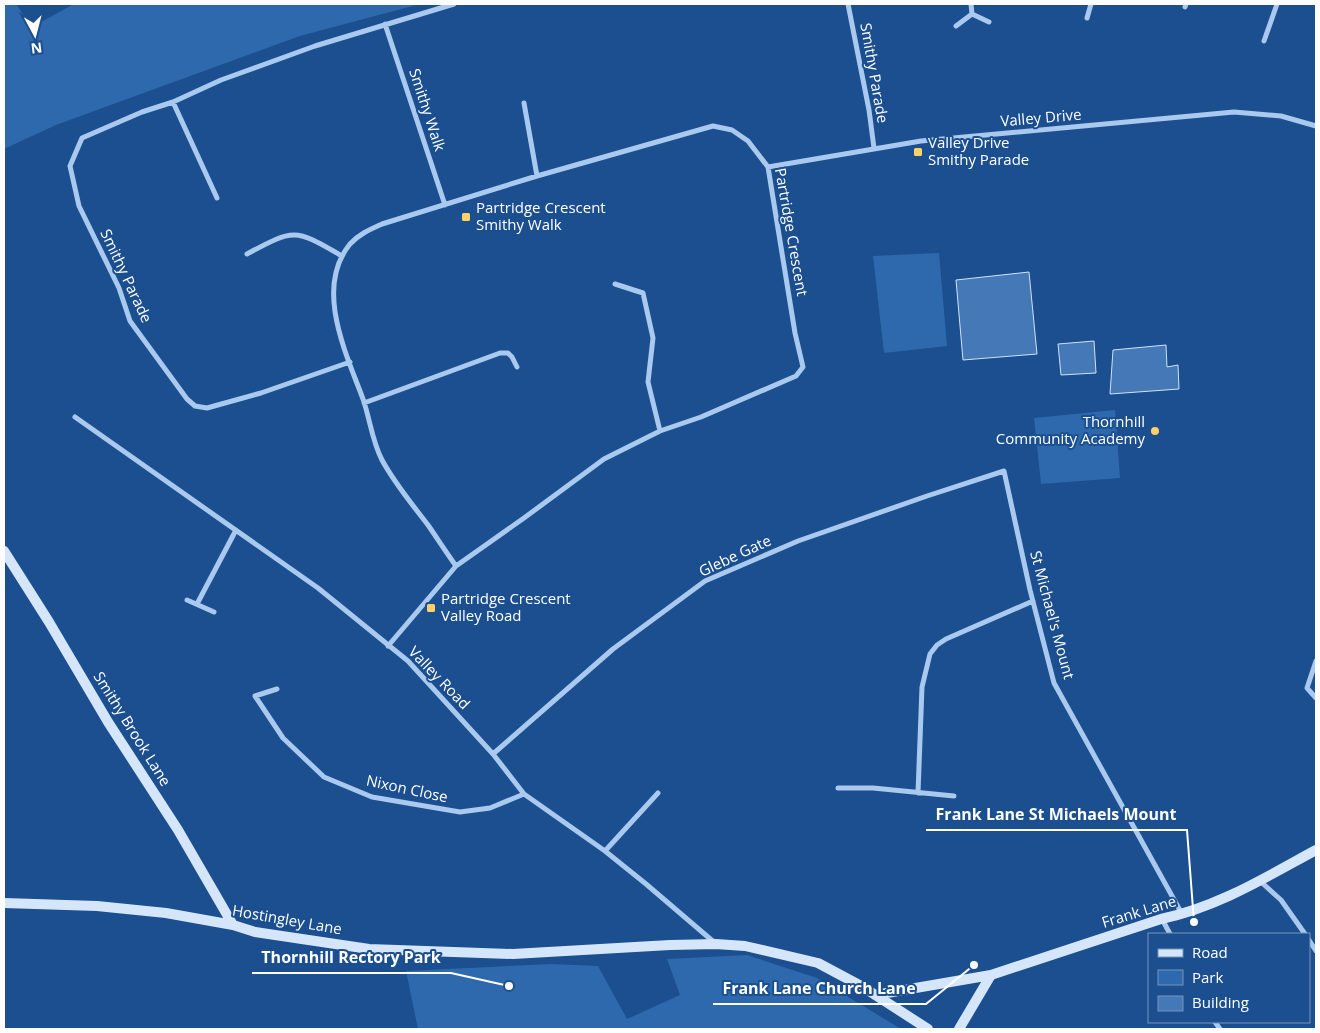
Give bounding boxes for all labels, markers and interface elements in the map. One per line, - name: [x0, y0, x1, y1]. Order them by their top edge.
- north arrow: [10, 10, 60, 60]
- street label: Smithy Parade: [856, 21, 894, 124]
- text: N: [30, 38, 43, 59]
- street label: Smithy Walk: [405, 66, 451, 154]
- street label: Valley Drive: [999, 103, 1082, 131]
- place label: Valley Drive Smithy Parade: [928, 132, 1029, 169]
- marker: Valley Drive Smithy Parade: [912, 146, 924, 158]
- street label: Partridge Crescent: [771, 166, 813, 297]
- place label: Partridge Crescent Smithy Walk: [476, 197, 606, 234]
- marker: Partridge Crescent Smithy Walk: [460, 211, 472, 223]
- street label: Smithy Parade: [96, 225, 157, 326]
- place label: Thornhill Community Academy: [996, 411, 1145, 448]
- marker: Thornhill Community Academy: [1149, 425, 1161, 437]
- street label: Glebe Gate: [695, 530, 774, 581]
- street label: St Michael's Mount: [1026, 548, 1080, 681]
- place label: Partridge Crescent Valley Road: [441, 588, 571, 625]
- marker: Partridge Crescent Valley Road: [425, 602, 437, 614]
- street label: Valley Road: [405, 641, 475, 713]
- street label: Smithy Brook Lane: [90, 667, 176, 789]
- street label: Nixon Close: [365, 770, 450, 806]
- callout: Frank Lane St Michaels Mount: [926, 799, 1187, 830]
- text: Frank Lane St Michaels Mount: [936, 803, 1176, 825]
- street label: Frank Lane: [1099, 890, 1178, 932]
- street label: Hostingley Lane: [231, 900, 344, 939]
- legend: [1148, 933, 1310, 1023]
- callout: Thornhill Rectory Park: [252, 942, 451, 973]
- text: Road: [1192, 942, 1228, 962]
- text: Thornhill Rectory Park: [261, 946, 441, 968]
- text: Park: [1192, 967, 1223, 987]
- callout: Frank Lane Church Lane: [713, 973, 926, 1004]
- text: Frank Lane Church Lane: [722, 977, 916, 999]
- text: Building: [1192, 992, 1249, 1012]

